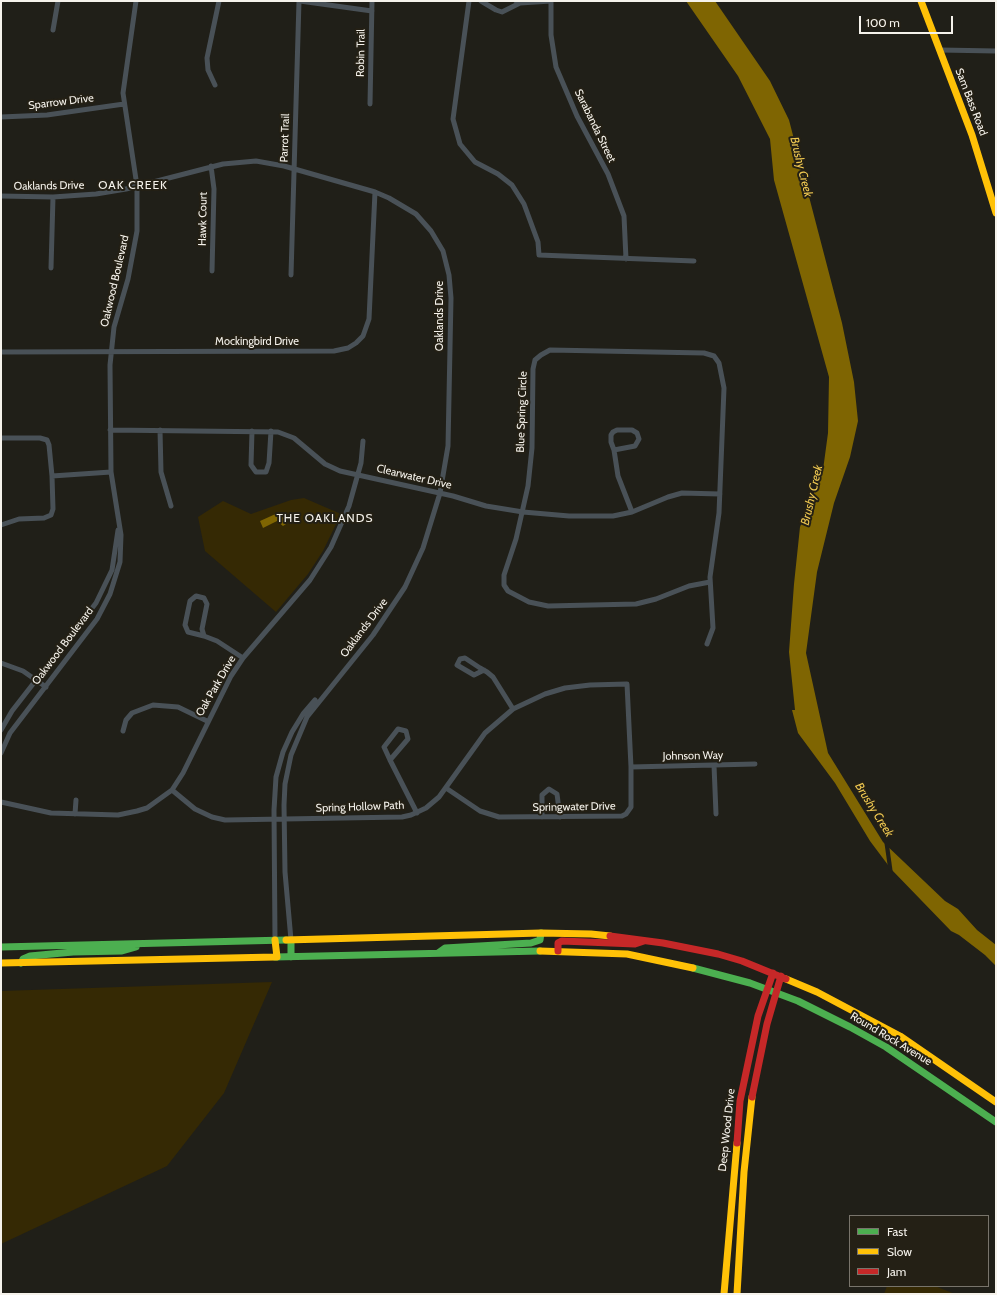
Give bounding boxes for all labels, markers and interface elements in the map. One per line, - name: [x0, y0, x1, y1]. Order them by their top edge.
- scale bar: [861, 8, 955, 34]
- text: 100 m: [866, 15, 900, 30]
- street label: Robin Trail: [354, 29, 368, 77]
- street label: Sam Bass Road: [952, 66, 990, 138]
- street label: Sarabanda Street: [572, 87, 618, 165]
- street label: Sparrow Drive: [28, 91, 94, 113]
- street label: Parrot Trail: [278, 113, 292, 163]
- water label: Brushy Creek: [787, 135, 815, 199]
- district label: OAK CREEK: [98, 178, 168, 192]
- street label: Oaklands Drive: [14, 179, 84, 193]
- street label: Hawk Court: [196, 192, 210, 246]
- street label: Oakwood Boulevard: [98, 234, 132, 328]
- street label: Oaklands Drive: [433, 281, 447, 351]
- street label: Mockingbird Drive: [215, 335, 299, 349]
- street label: Blue Spring Circle: [514, 371, 530, 453]
- street label: Clearwater Drive: [375, 462, 453, 492]
- water label: Brushy Creek: [798, 463, 826, 527]
- district label: THE OAKLANDS: [276, 511, 374, 525]
- street label: Oaklands Drive: [338, 596, 390, 660]
- street label: Oakwood Boulevard: [30, 605, 96, 687]
- street label: Oak Park Drive: [193, 653, 239, 719]
- street label: Johnson Way: [663, 749, 723, 763]
- water label: Brushy Creek: [852, 780, 896, 840]
- street label: Spring Hollow Path: [315, 799, 405, 815]
- street label: Springwater Drive: [532, 800, 616, 814]
- street label: Round Rock Avenue: [848, 1009, 934, 1069]
- street label: Deep Wood Drive: [716, 1088, 738, 1172]
- legend: [849, 1215, 989, 1287]
- text: Fast: [887, 1224, 907, 1239]
- text: Slow: [887, 1244, 912, 1259]
- text: Jam: [887, 1264, 906, 1279]

